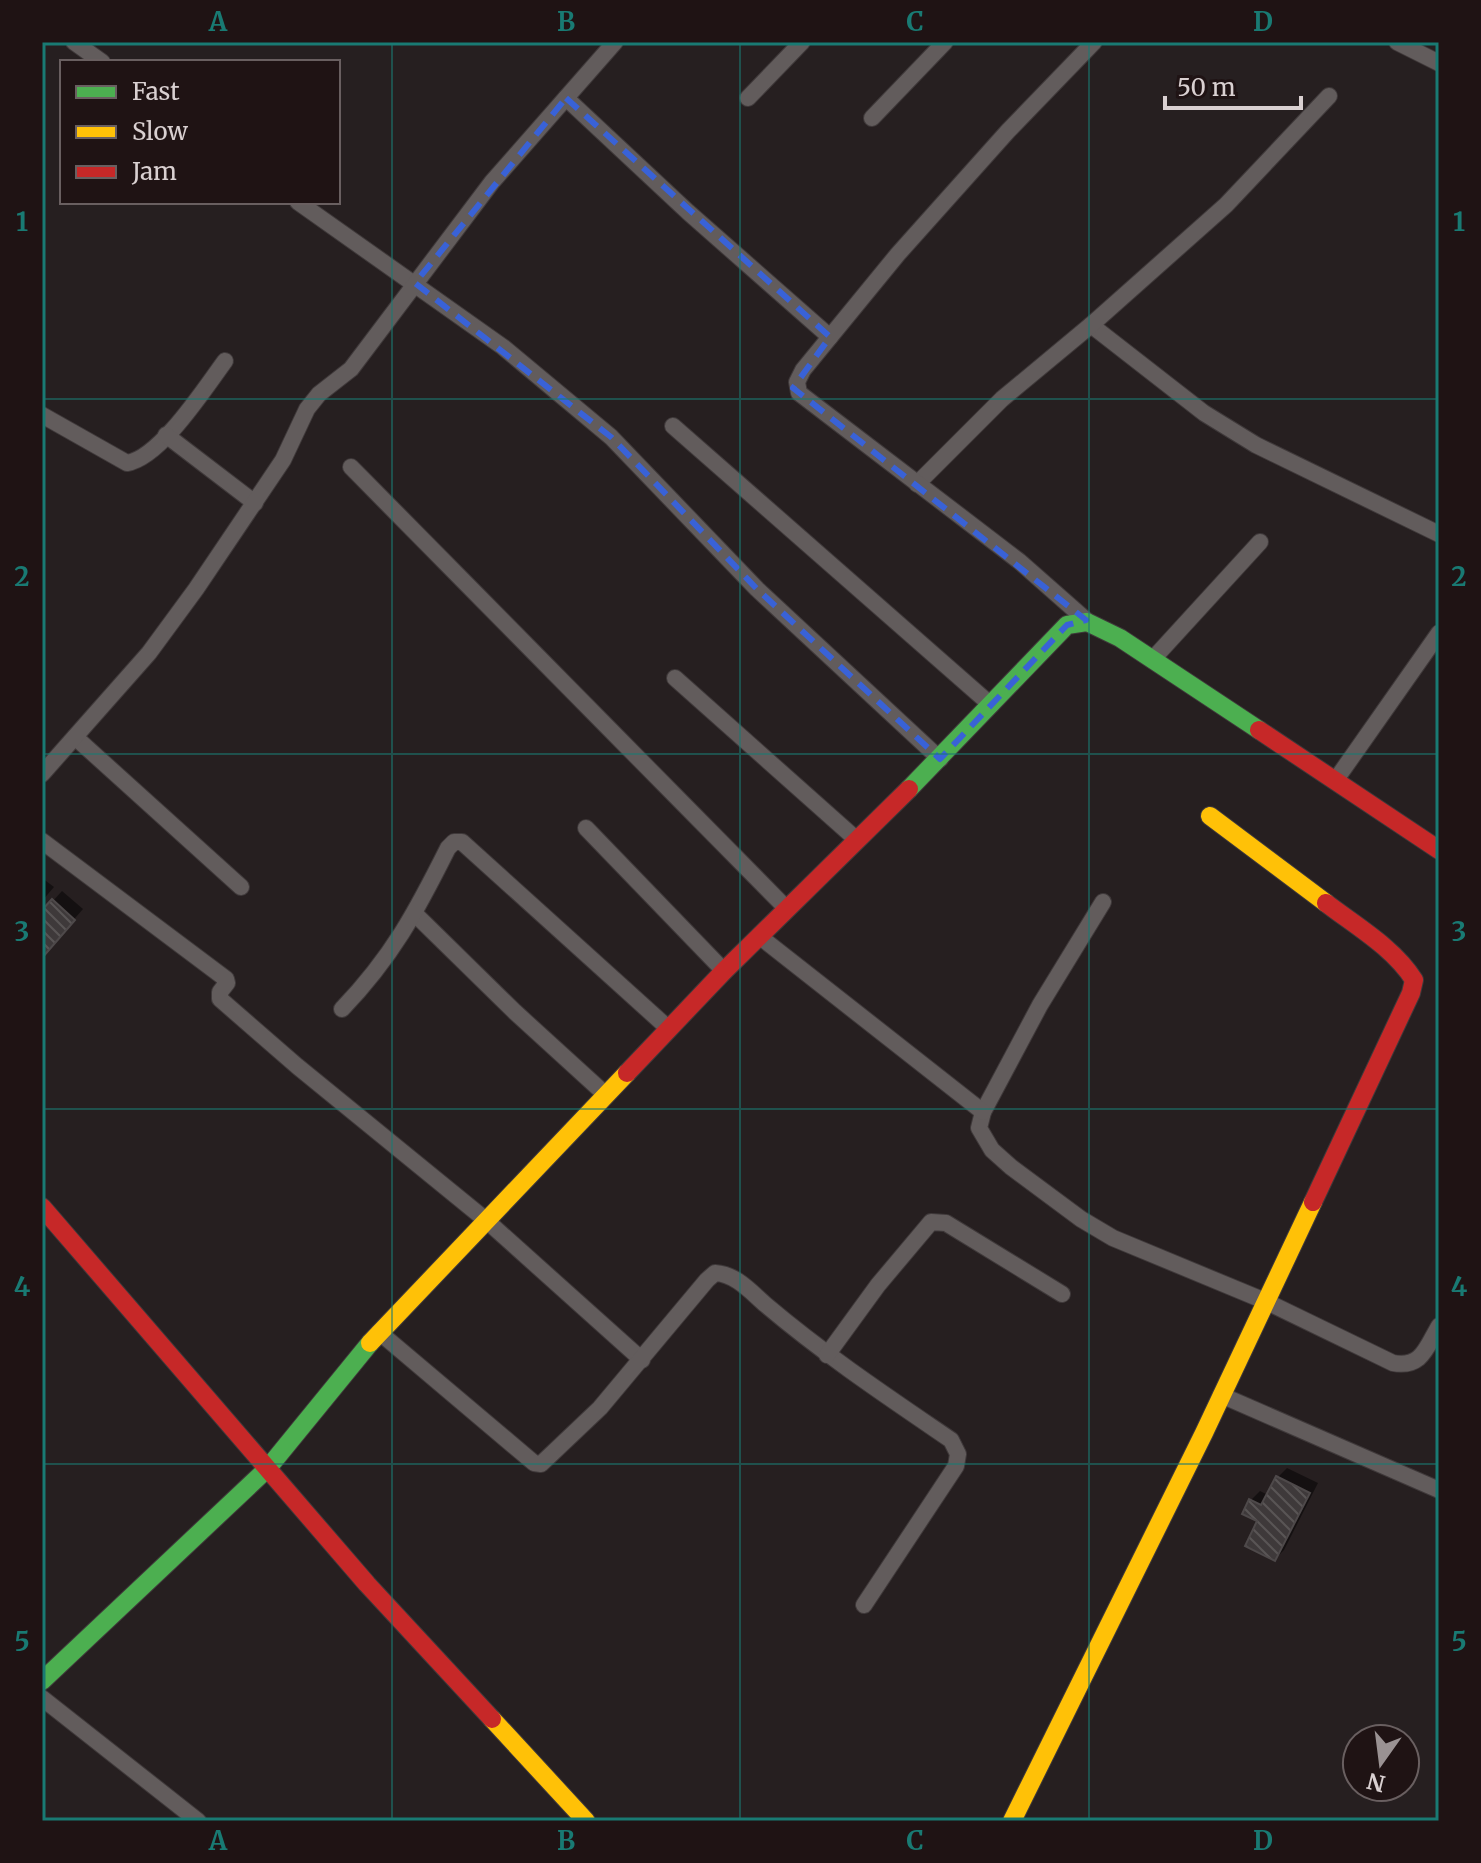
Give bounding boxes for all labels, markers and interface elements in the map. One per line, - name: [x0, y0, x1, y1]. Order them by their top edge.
- text: A: [208, 5, 228, 38]
- text: B: [557, 5, 575, 38]
- text: C: [906, 5, 924, 38]
- text: D: [1253, 5, 1273, 38]
- legend: [60, 60, 340, 204]
- scale bar: [1165, 60, 1301, 110]
- text: 50 m: [1177, 72, 1236, 103]
- text: Fast: [132, 76, 180, 107]
- text: Slow: [132, 116, 188, 147]
- text: Jam: [131, 156, 177, 187]
- text: 1: [16, 205, 28, 238]
- text: 1: [1453, 205, 1465, 238]
- text: 2: [14, 560, 30, 593]
- text: 2: [1451, 560, 1467, 593]
- text: 3: [15, 915, 29, 948]
- text: 3: [1452, 915, 1466, 948]
- text: 4: [14, 1270, 31, 1303]
- text: 4: [1451, 1270, 1468, 1303]
- text: 5: [14, 1625, 30, 1658]
- text: 5: [1451, 1625, 1467, 1658]
- north arrow: [1341, 1723, 1421, 1803]
- text: N: [1364, 1767, 1388, 1798]
- text: A: [208, 1824, 228, 1857]
- text: B: [557, 1824, 575, 1857]
- text: C: [906, 1824, 924, 1857]
- text: D: [1253, 1824, 1273, 1857]

